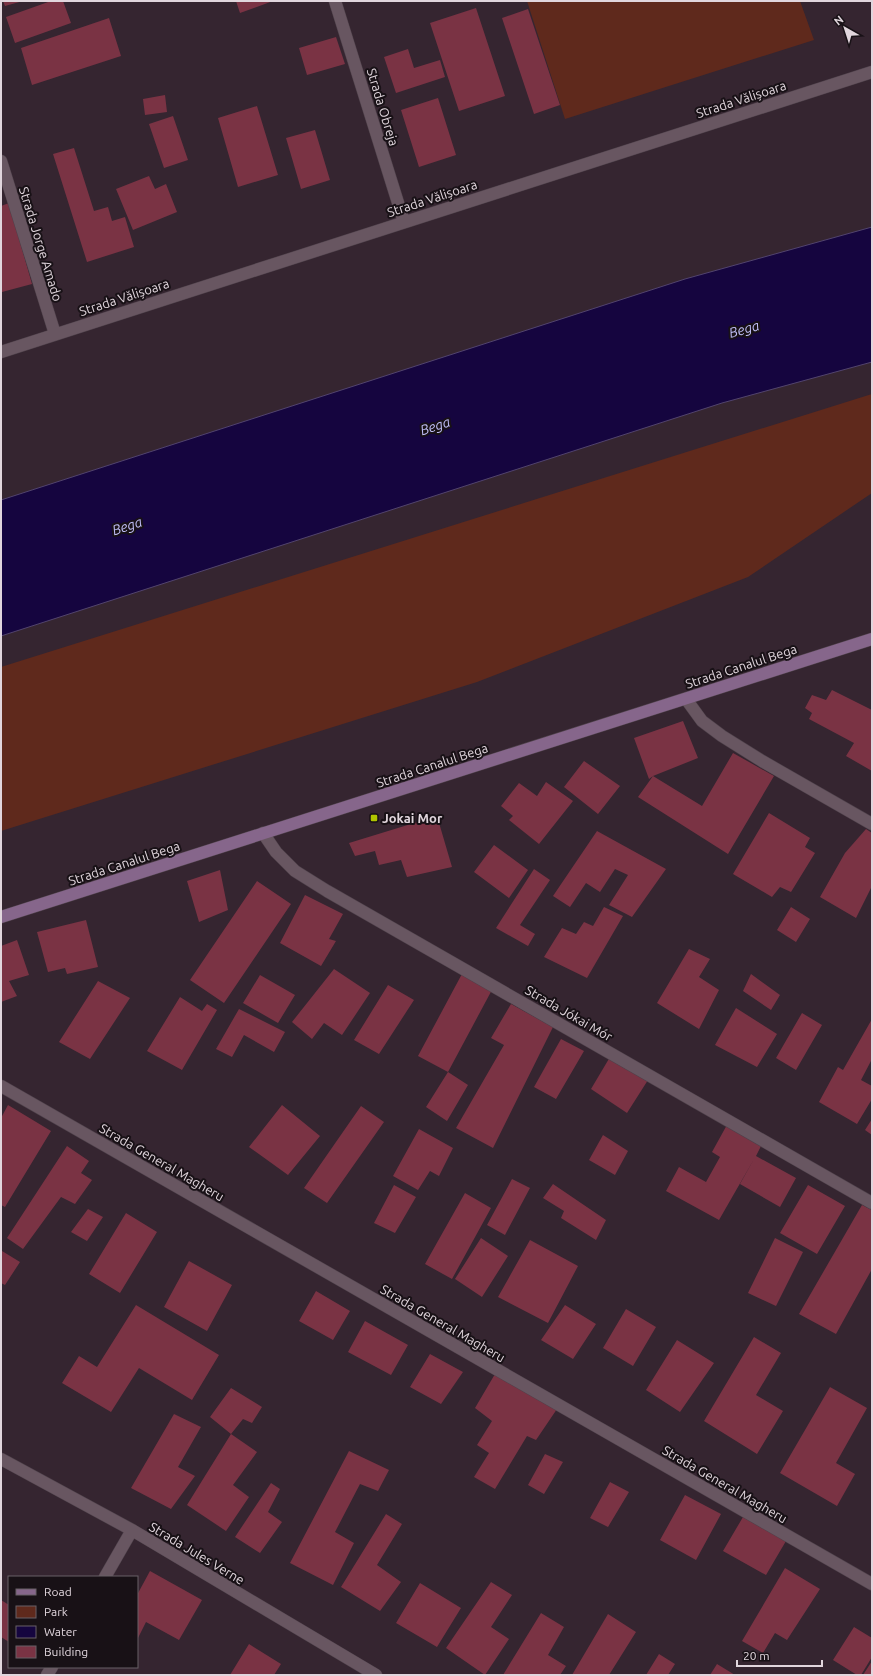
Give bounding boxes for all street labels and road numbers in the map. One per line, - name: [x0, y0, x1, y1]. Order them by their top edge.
- street label: Strada Obreja: [365, 67, 401, 147]
- street label: Strada Vălișoara: [694, 78, 788, 120]
- street label: Strada Vălișoara: [385, 177, 479, 219]
- street label: Strada Jorge Amado: [17, 185, 65, 303]
- street label: Strada Vălișoara: [77, 276, 171, 318]
- street label: Strada Canalul Bega: [684, 641, 798, 691]
- street label: Strada Canalul Bega: [375, 740, 489, 790]
- street label: Strada Canalul Bega: [67, 838, 181, 888]
- street label: Strada Jókai Mór: [523, 982, 615, 1044]
- street label: Strada General Magheru: [97, 1121, 227, 1203]
- street label: Strada General Magheru: [378, 1282, 508, 1364]
- street label: Strada General Magheru: [660, 1443, 790, 1525]
- street label: Strada Jules Verne: [147, 1519, 247, 1587]

